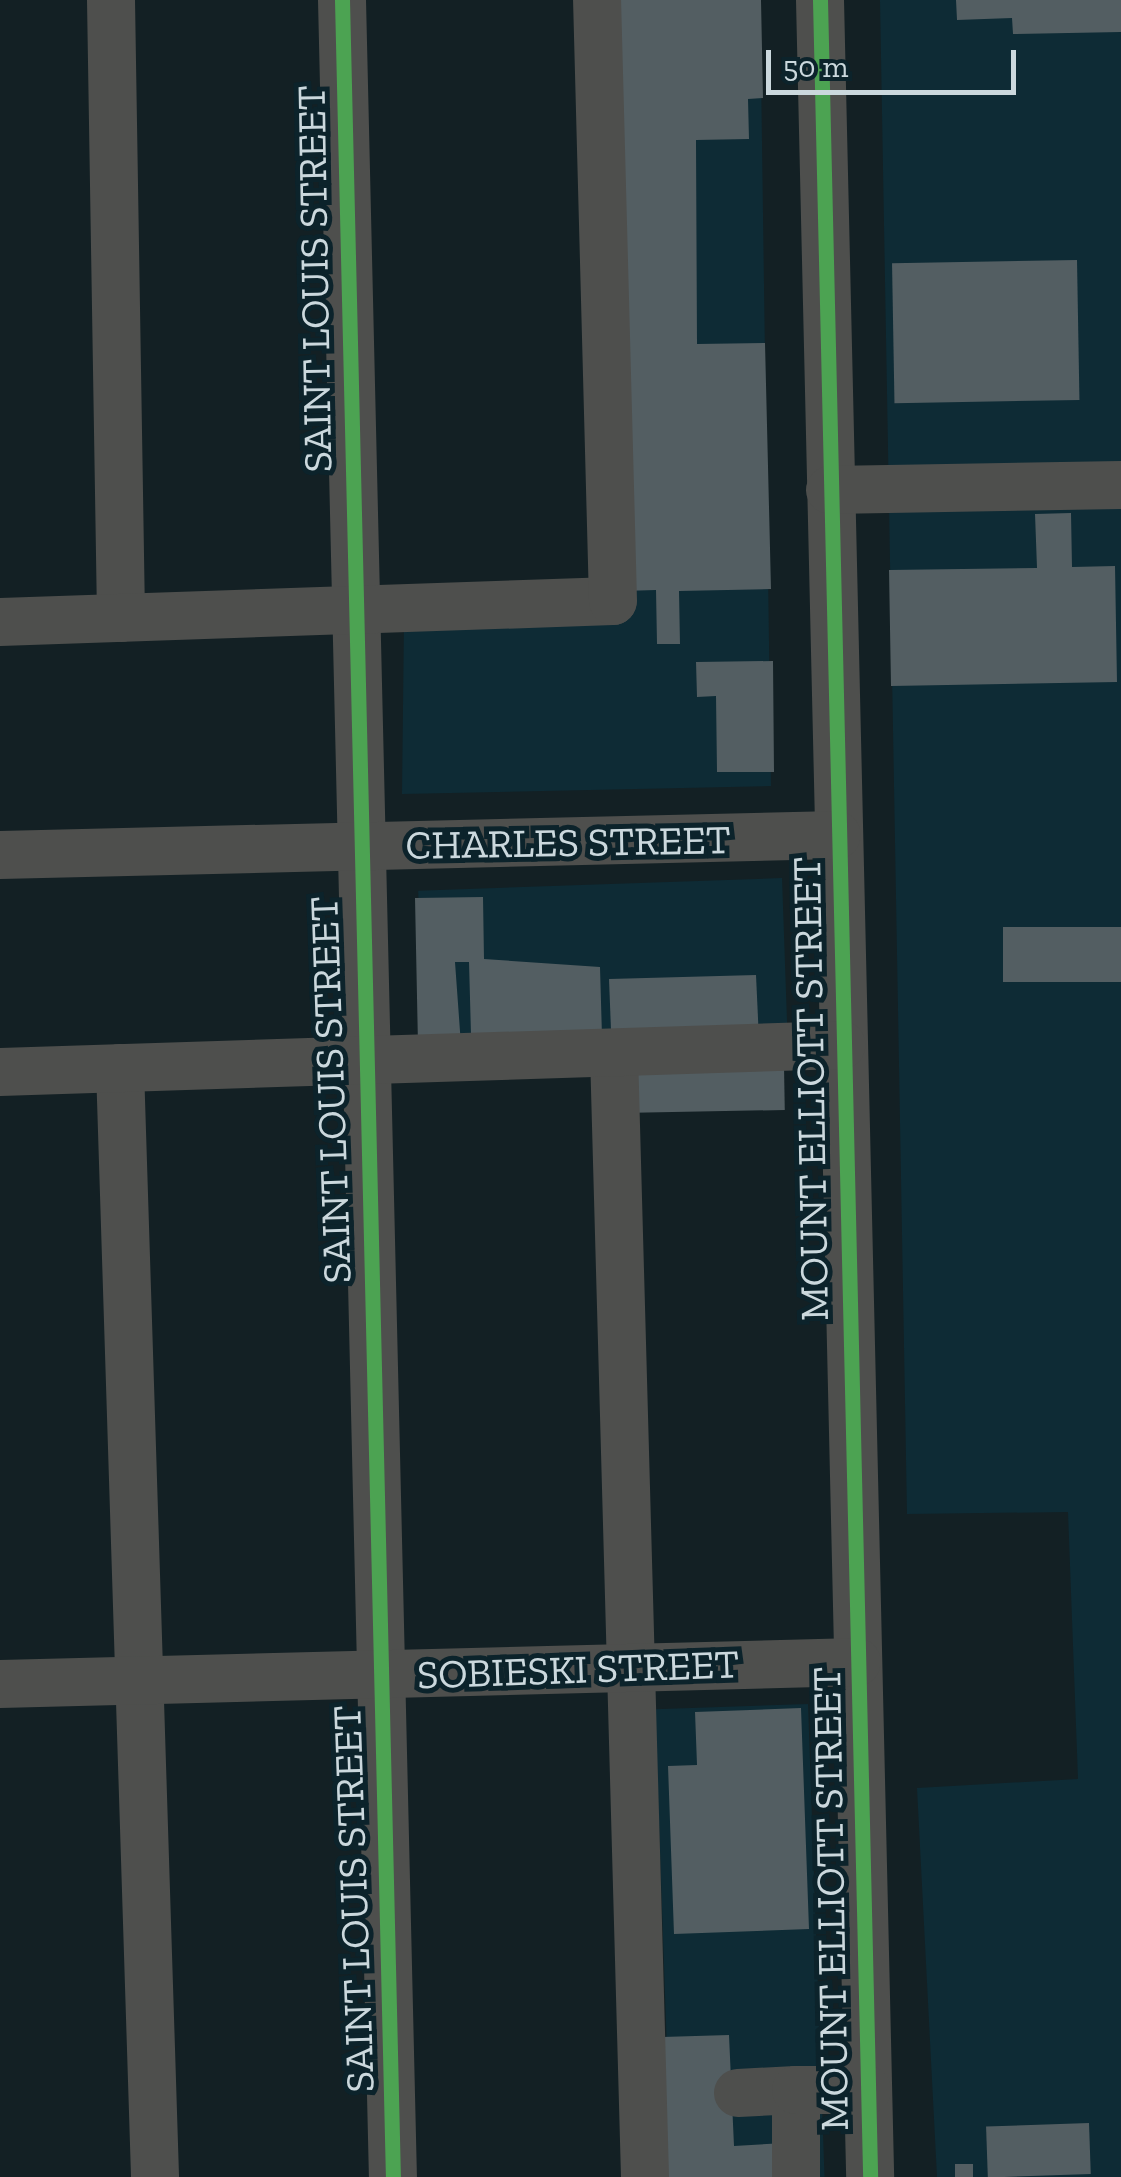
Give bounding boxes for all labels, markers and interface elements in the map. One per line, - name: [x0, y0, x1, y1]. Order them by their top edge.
- scale bar: [771, 30, 1021, 92]
- text: 50 m: [783, 49, 848, 85]
- street label: SAINT LOUIS STREET: [287, 85, 341, 473]
- street label: CHARLES STREET: [405, 815, 731, 869]
- street label: MOUNT ELLIOTT STREET: [782, 856, 838, 1322]
- street label: SAINT LOUIS STREET: [299, 895, 361, 1285]
- street label: SOBIESKI STREET: [416, 1639, 740, 1699]
- street label: MOUNT ELLIOTT STREET: [802, 1666, 858, 2132]
- street label: SAINT LOUIS STREET: [322, 1704, 384, 2094]

